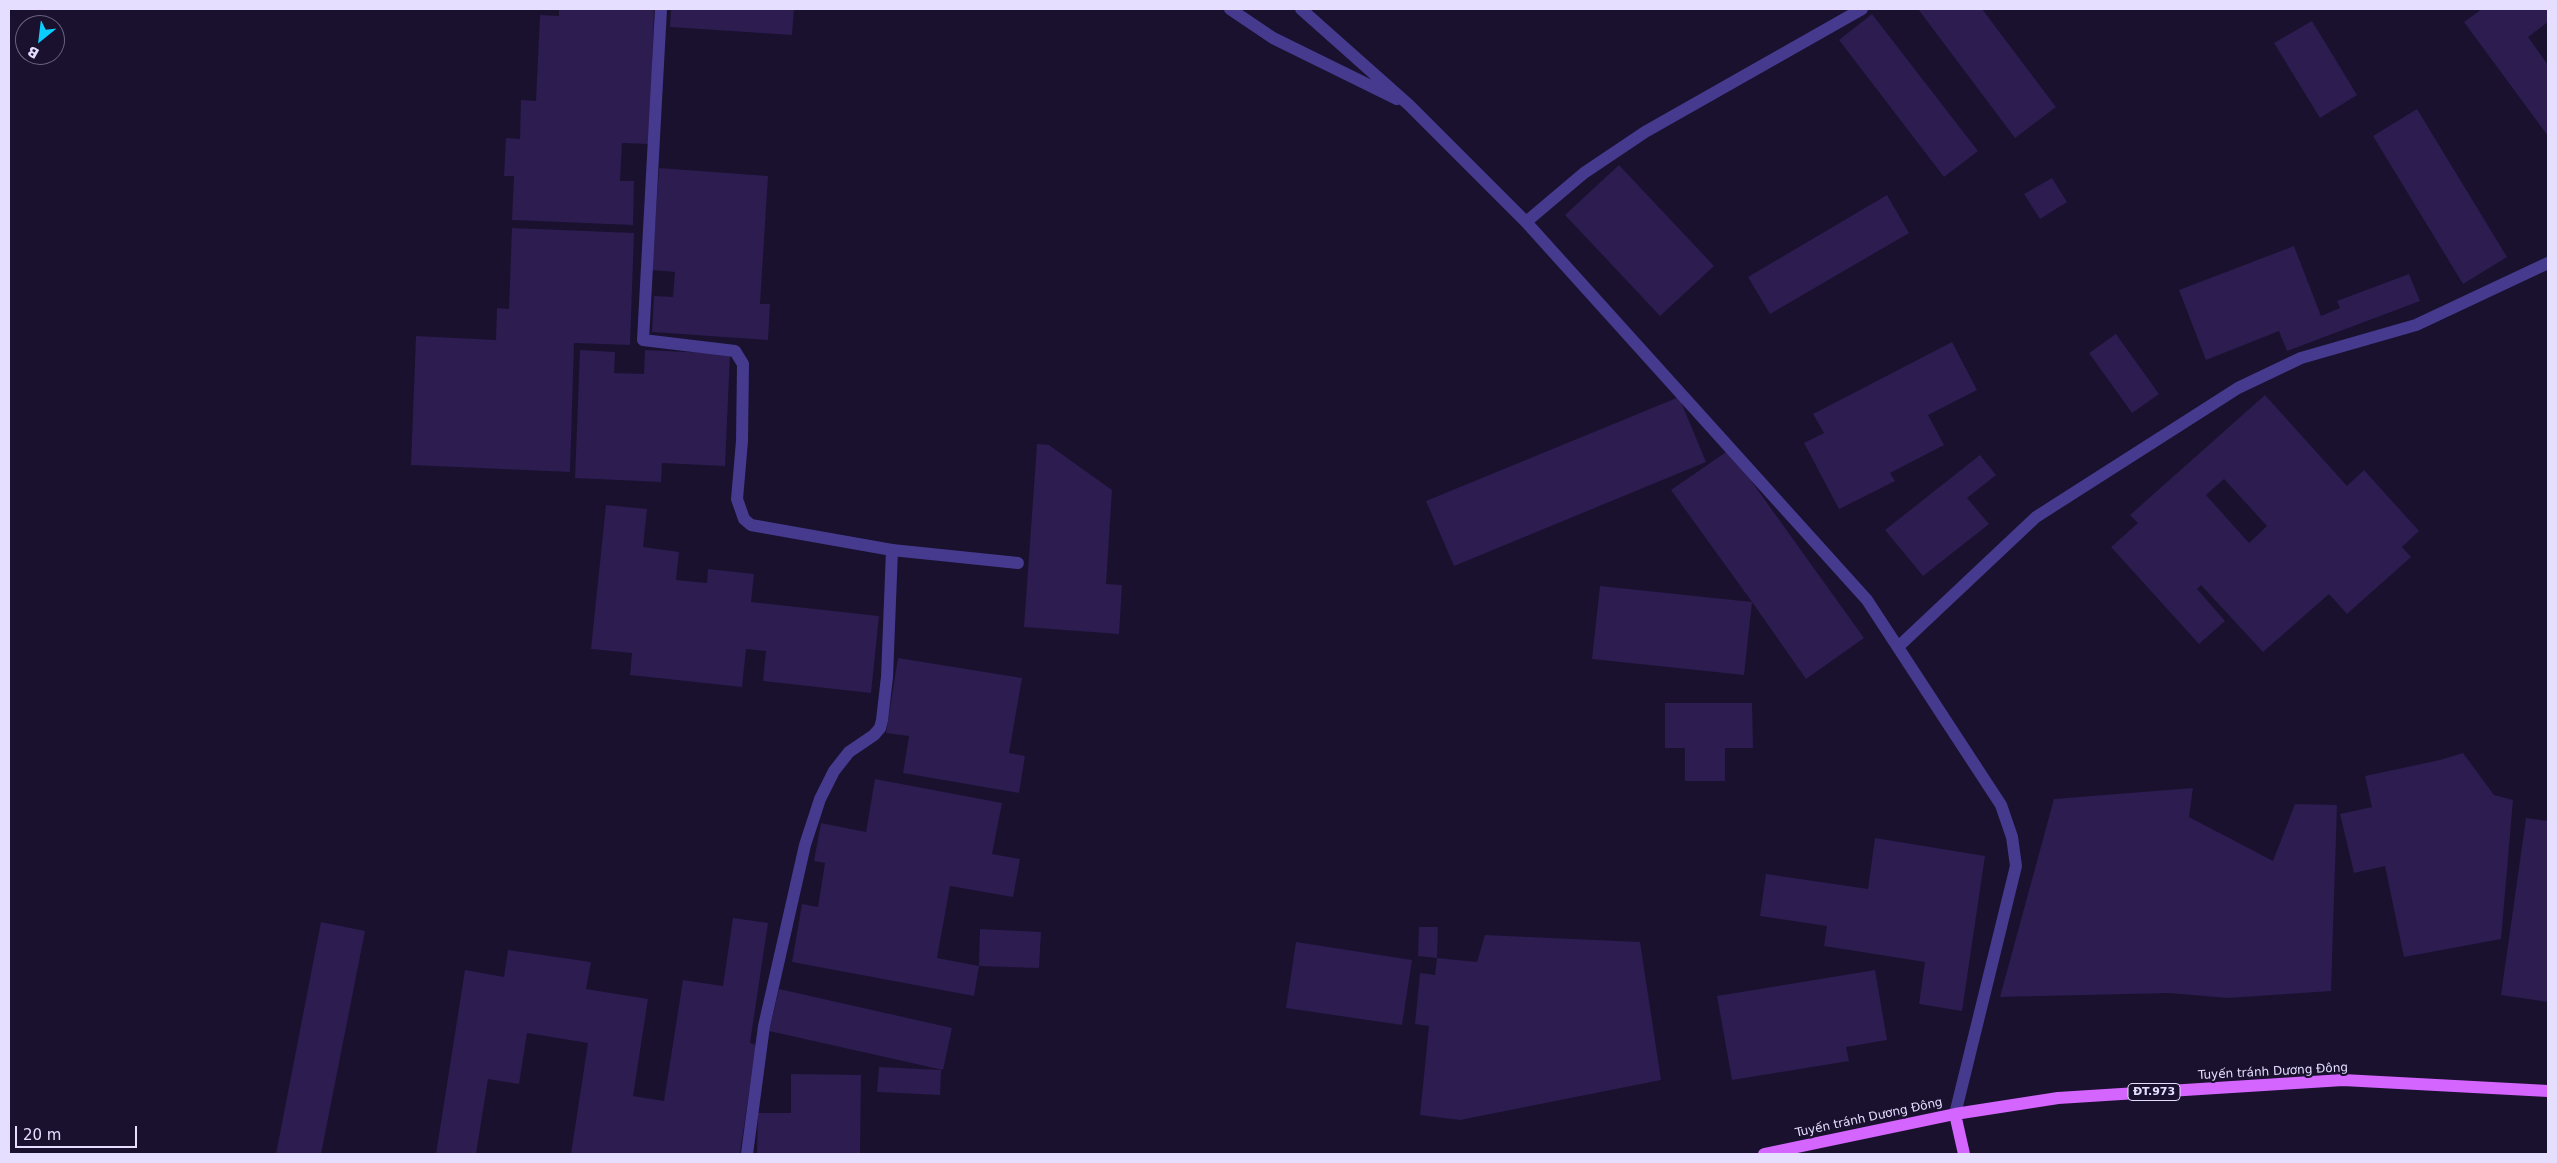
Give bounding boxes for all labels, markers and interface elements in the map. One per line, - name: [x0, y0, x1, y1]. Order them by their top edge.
- north arrow: [15, 15, 65, 65]
- text: B: [25, 43, 42, 62]
- street label: Tuyến tránh Dương Đông: [2198, 1061, 2348, 1083]
- road number: ĐT.973: [2128, 1084, 2180, 1100]
- street label: Tuyến tránh Dương Đông: [1794, 1095, 1944, 1141]
- scale bar: [18, 1116, 140, 1148]
- text: 20 m: [23, 1126, 61, 1144]

